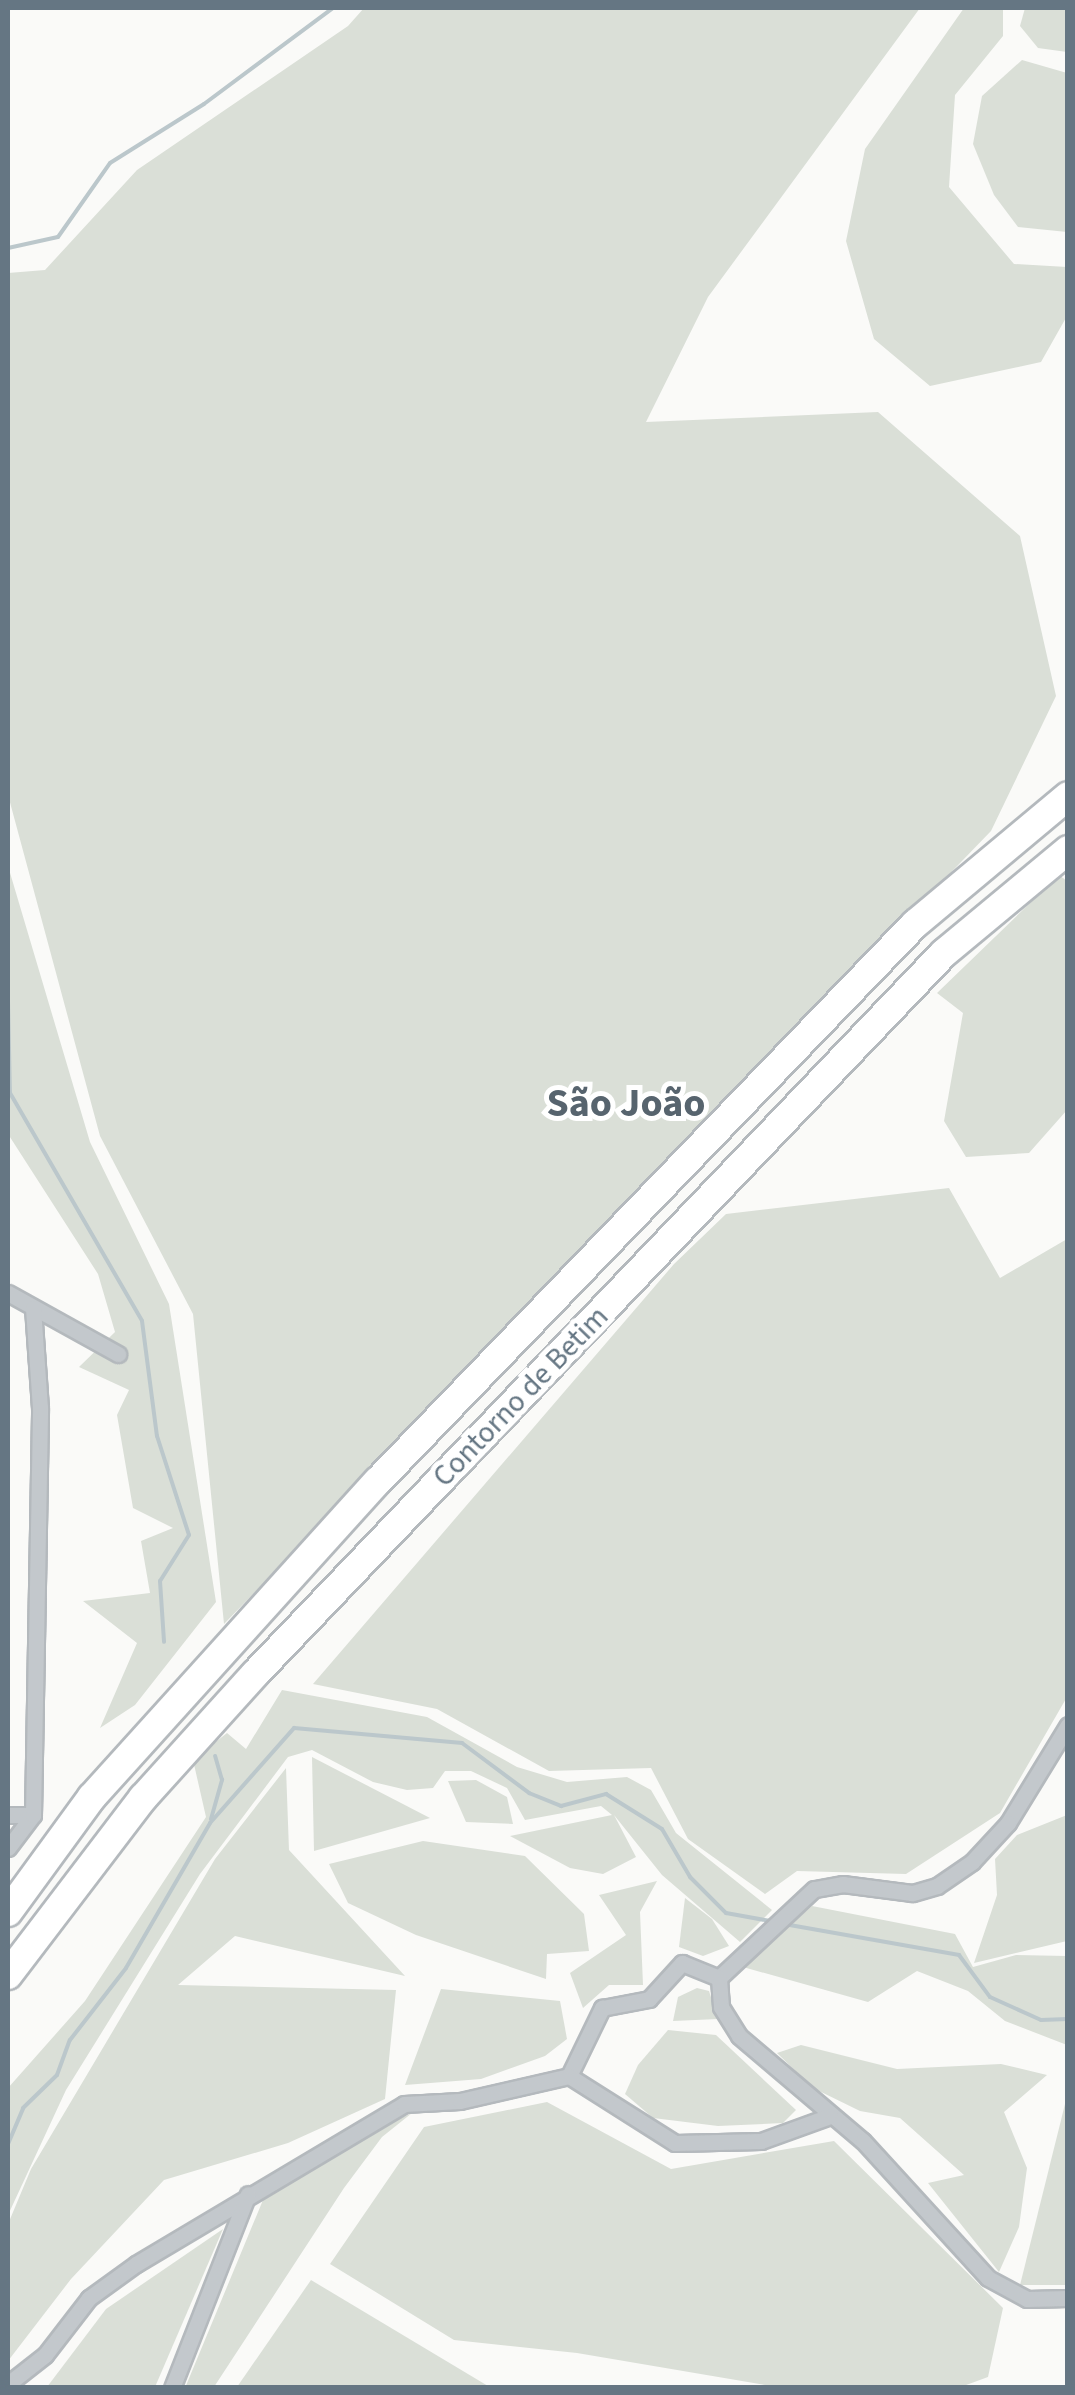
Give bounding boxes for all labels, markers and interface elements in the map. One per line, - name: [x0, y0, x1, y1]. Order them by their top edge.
- district label: São João: [547, 1080, 705, 1128]
- street label: Contorno de Betim: [426, 1299, 616, 1495]

